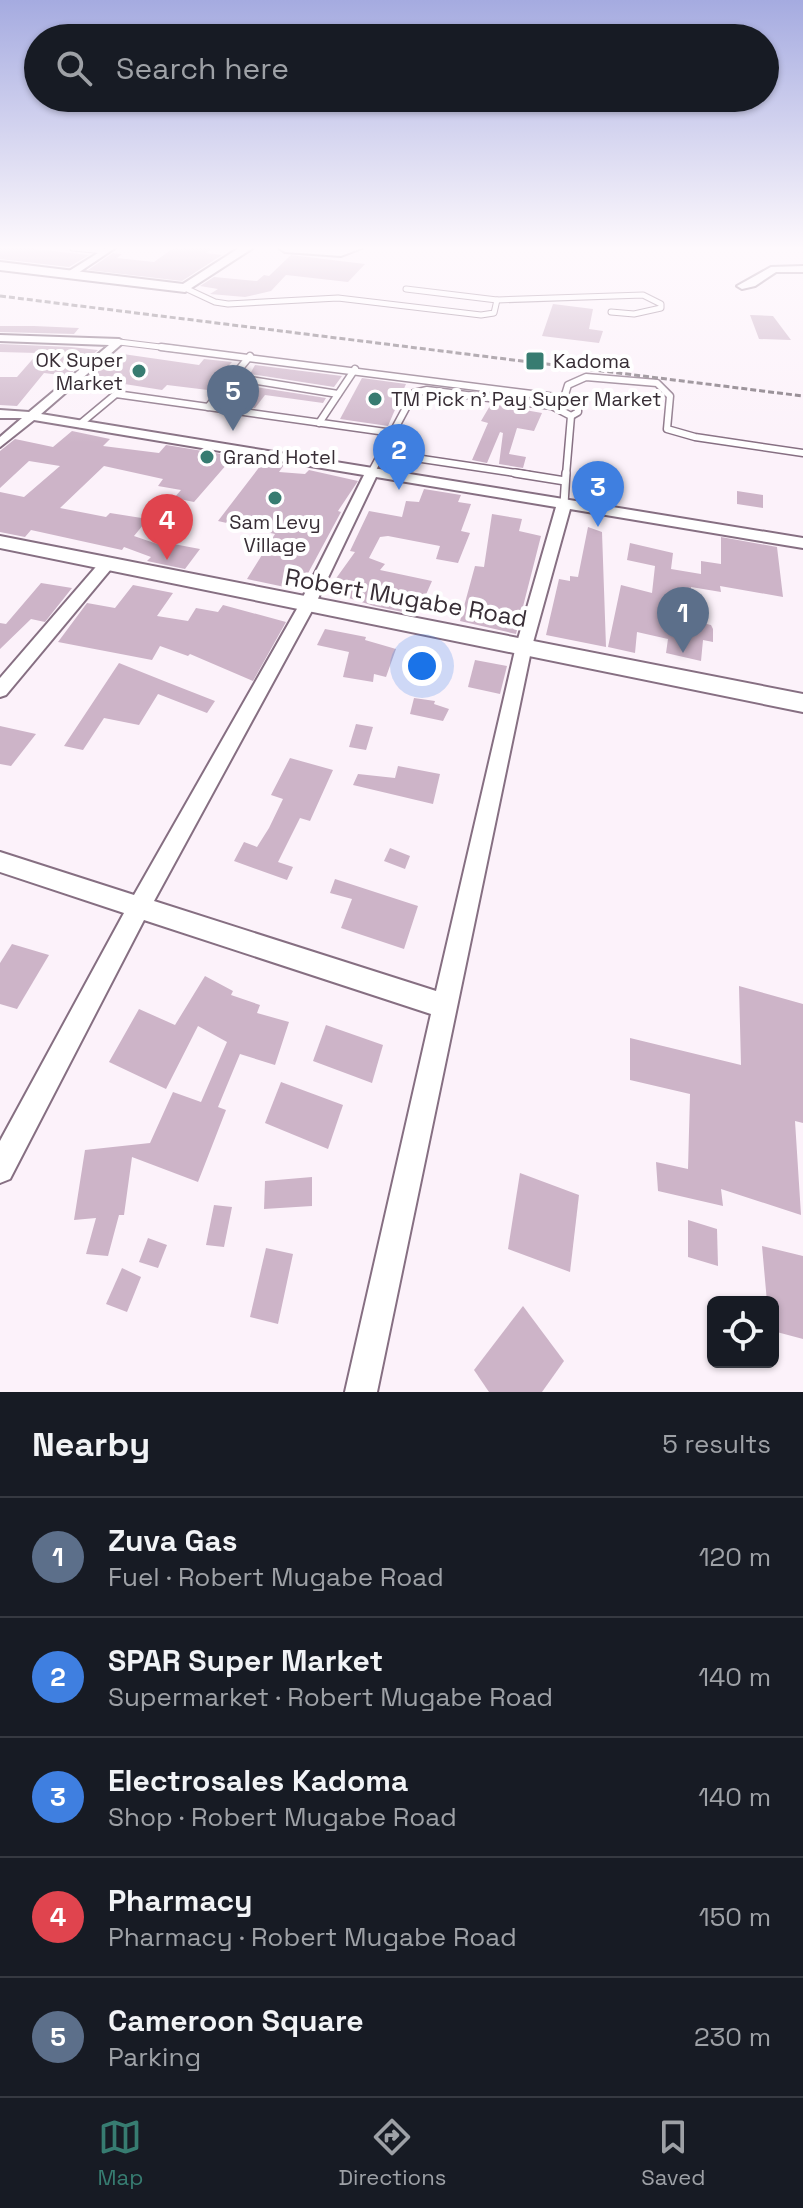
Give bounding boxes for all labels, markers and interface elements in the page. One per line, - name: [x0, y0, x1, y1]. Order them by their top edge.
- search box: [24, 24, 779, 112]
- icon: search: [52, 46, 96, 90]
- text: Search here: [116, 49, 289, 88]
- place label: OK Super Market: [36, 347, 123, 396]
- place label: Kadoma: [553, 348, 630, 374]
- marker: Kadoma: [524, 350, 546, 372]
- marker: OK Super Market: [130, 362, 148, 380]
- pin: 5: [207, 365, 259, 431]
- place label: TM Pick n' Pay Super Market: [391, 386, 661, 412]
- marker: TM Pick n' Pay Super Market: [366, 390, 384, 408]
- pin: 2: [373, 424, 425, 490]
- place label: Grand Hotel: [223, 444, 336, 470]
- marker: Grand Hotel: [198, 448, 216, 466]
- pin: 3: [572, 461, 624, 527]
- marker: Sam Levy Village: [266, 489, 284, 507]
- pin: 4: [141, 494, 193, 560]
- place label: Sam Levy Village: [229, 509, 321, 558]
- street label: Robert Mugabe Road: [283, 561, 530, 634]
- pin: 1: [657, 587, 709, 653]
- your location: [402, 646, 442, 686]
- map controls: [707, 1296, 779, 1368]
- button: locate: [707, 1296, 779, 1368]
- text: Nearby: [32, 1423, 150, 1466]
- text: 5 results: [662, 1427, 771, 1461]
- text: Zuva Gas: [108, 1521, 237, 1560]
- text: 1: [52, 1540, 64, 1574]
- text: 120 m: [699, 1540, 771, 1574]
- text: Fuel · Robert Mugabe Road: [108, 1560, 444, 1594]
- text: SPAR Super Market: [108, 1641, 383, 1680]
- text: 2: [50, 1660, 66, 1694]
- text: 140 m: [698, 1660, 771, 1694]
- text: Supermarket · Robert Mugabe Road: [108, 1680, 553, 1714]
- text: Electrosales Kadoma: [108, 1761, 408, 1800]
- text: 3: [50, 1780, 66, 1814]
- text: 140 m: [698, 1780, 771, 1814]
- text: Shop · Robert Mugabe Road: [108, 1800, 457, 1834]
- text: Pharmacy: [108, 1881, 253, 1920]
- text: 4: [50, 1900, 66, 1934]
- text: 150 m: [699, 1900, 771, 1934]
- text: Pharmacy · Robert Mugabe Road: [108, 1920, 517, 1954]
- text: Cameroon Square: [108, 2001, 364, 2040]
- text: 5: [50, 2020, 66, 2054]
- text: 230 m: [694, 2020, 771, 2054]
- text: Parking: [108, 2040, 201, 2074]
- tab: Map: [98, 2115, 143, 2191]
- tab: Directions: [338, 2115, 446, 2191]
- tab: Saved: [641, 2115, 705, 2191]

